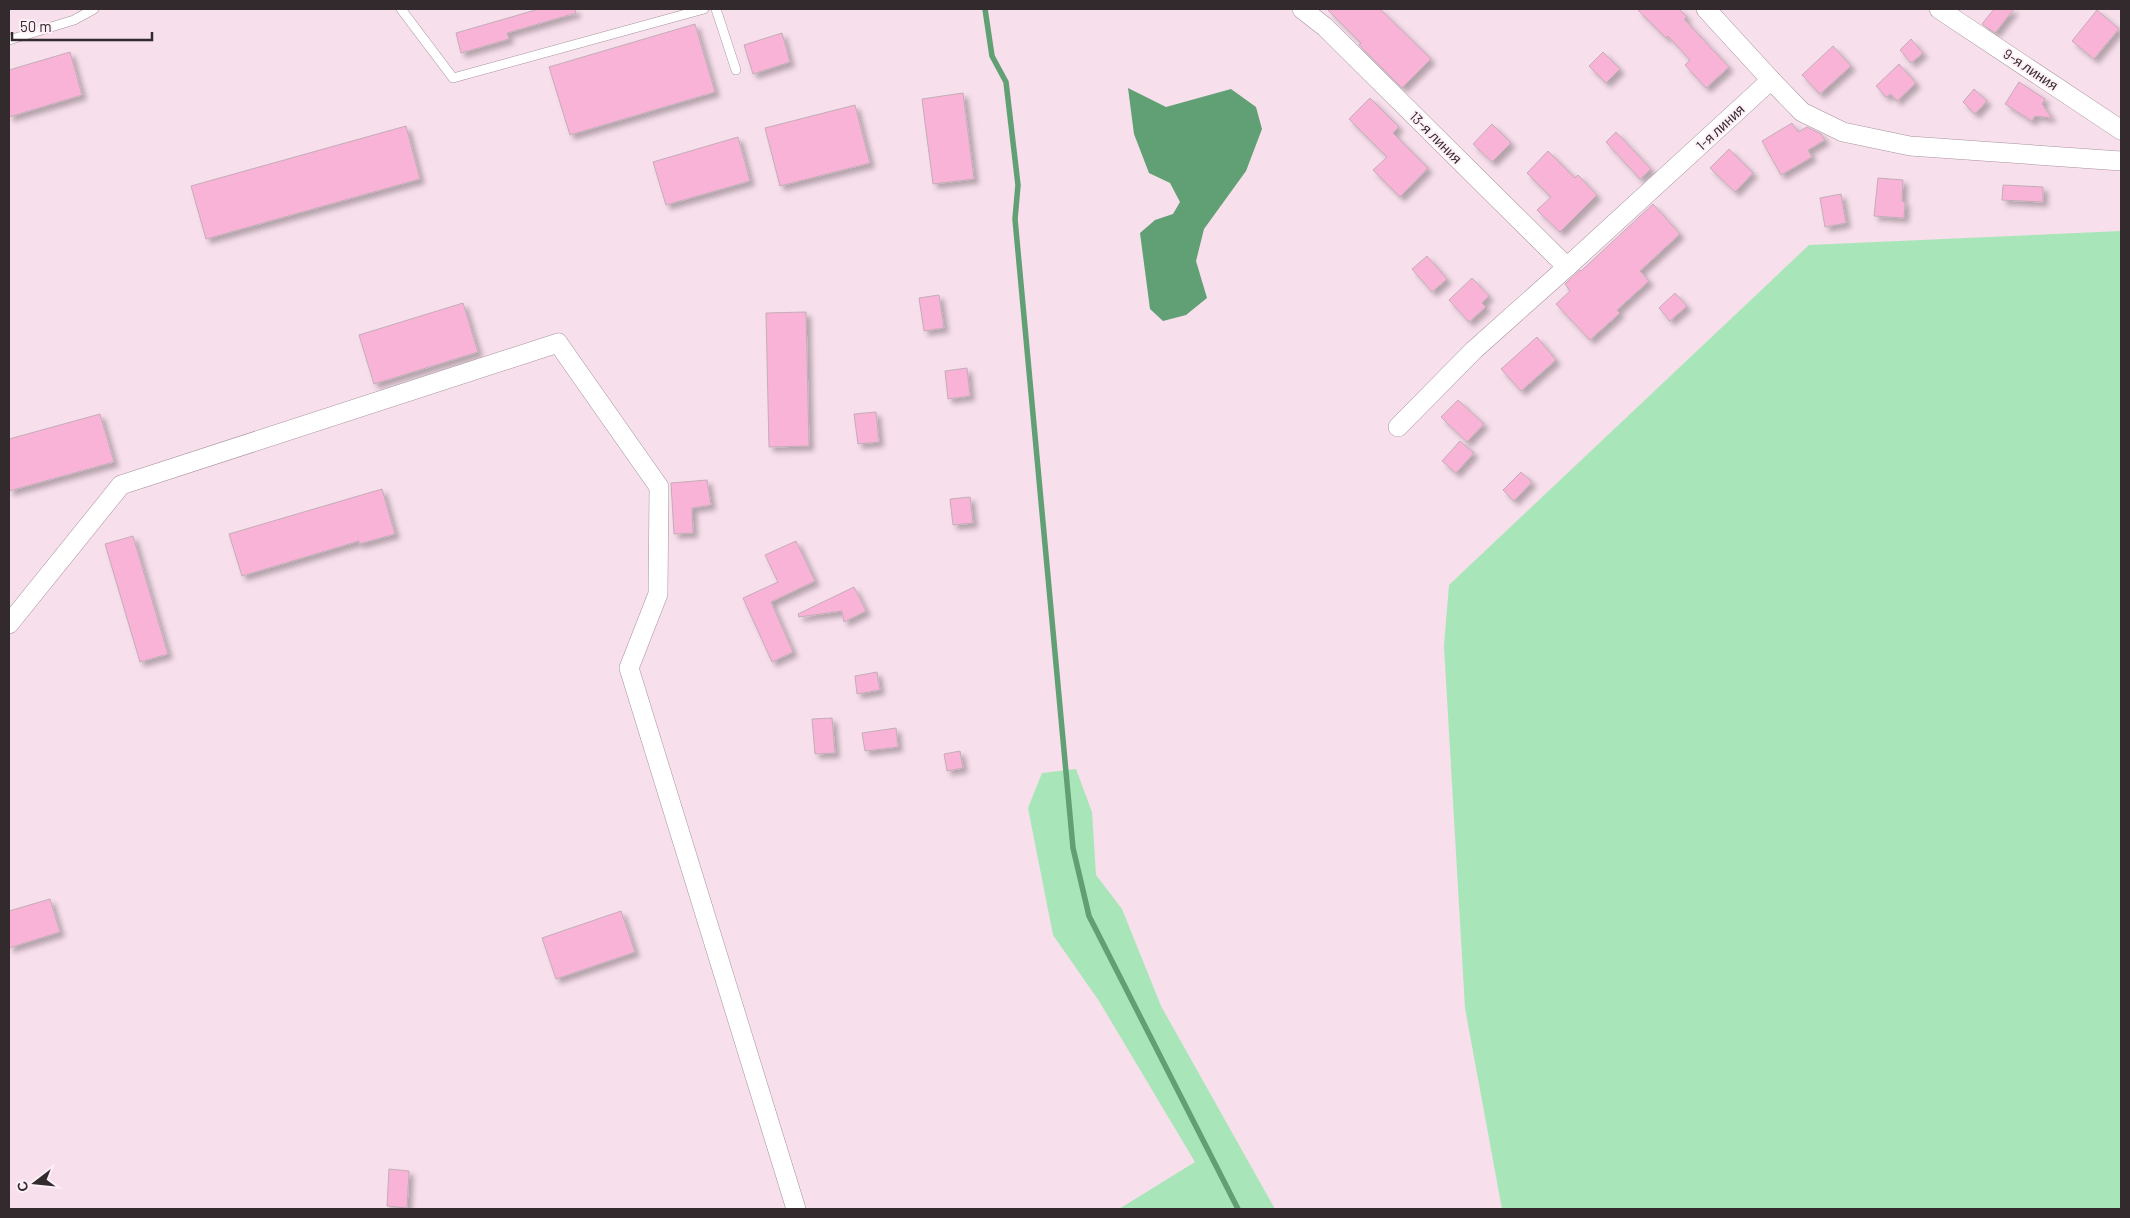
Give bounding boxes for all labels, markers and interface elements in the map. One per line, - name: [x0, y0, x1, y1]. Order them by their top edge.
- scale bar: [12, 10, 152, 42]
- text: 50 m: [20, 17, 52, 35]
- street label: 9-я линия: [2000, 45, 2062, 93]
- street label: 1-я линия: [1692, 100, 1748, 154]
- street label: 13-я линия: [1406, 107, 1466, 167]
- north arrow: [10, 1158, 60, 1208]
- text: С: [12, 1180, 32, 1194]

